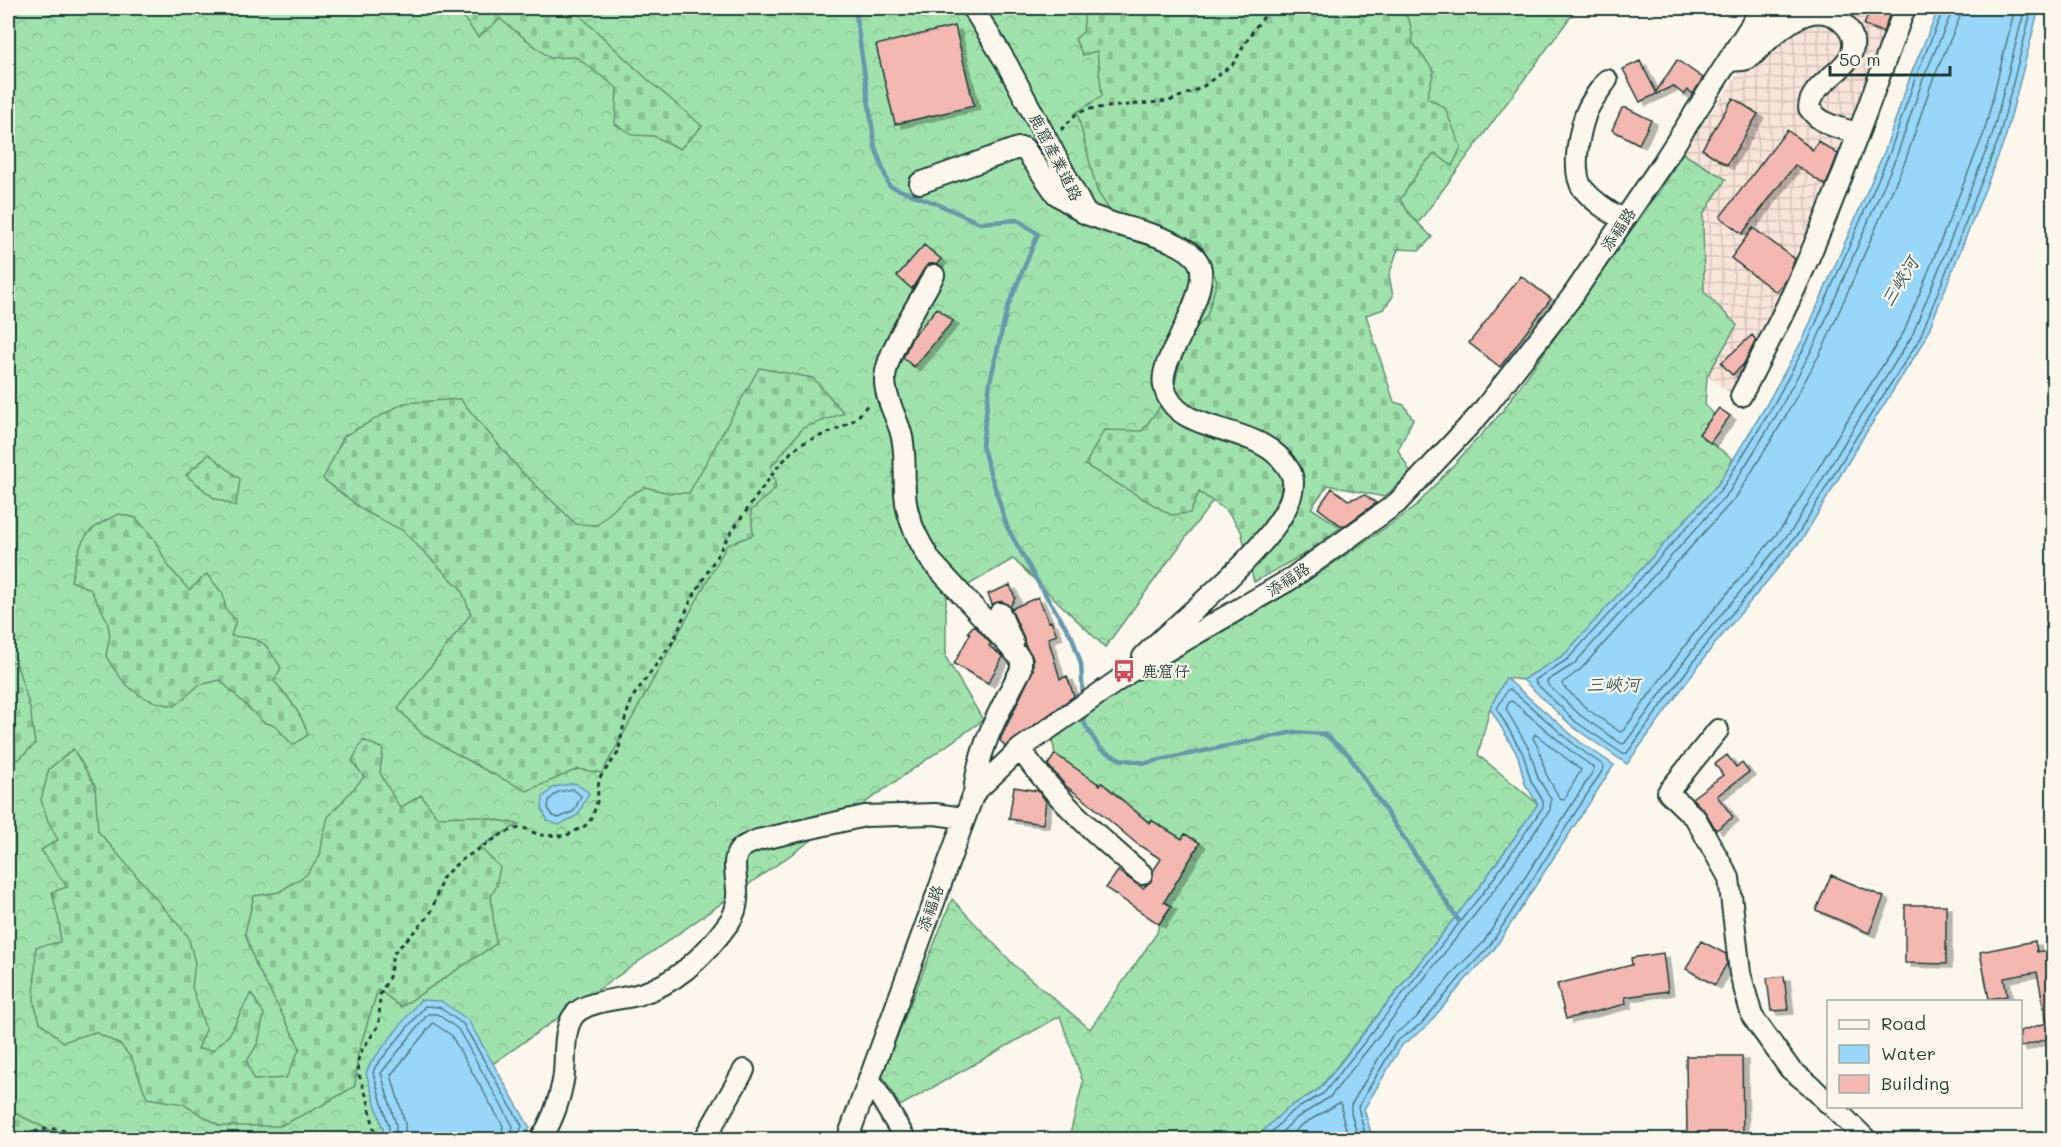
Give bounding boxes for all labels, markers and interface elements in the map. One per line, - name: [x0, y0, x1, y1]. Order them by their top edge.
- scale bar: [1830, 39, 1950, 77]
- text: 50 m: [1839, 47, 1881, 71]
- street label: 鹿窟產業道路: [1025, 109, 1088, 204]
- street label: 添福路: [1595, 203, 1640, 254]
- water label: 三峽河: [1875, 250, 1925, 311]
- street label: 添福路: [1262, 557, 1314, 600]
- bus stop icon: 鹿窟仔: [1111, 658, 1137, 684]
- place label: 鹿窟仔: [1142, 660, 1190, 681]
- water label: 三峽河: [1586, 672, 1643, 696]
- street label: 添福路: [911, 882, 948, 934]
- legend: [1827, 1000, 2022, 1108]
- text: Road: [1881, 1011, 1926, 1035]
- text: Water: [1881, 1041, 1936, 1065]
- text: Building: [1881, 1071, 1949, 1095]

